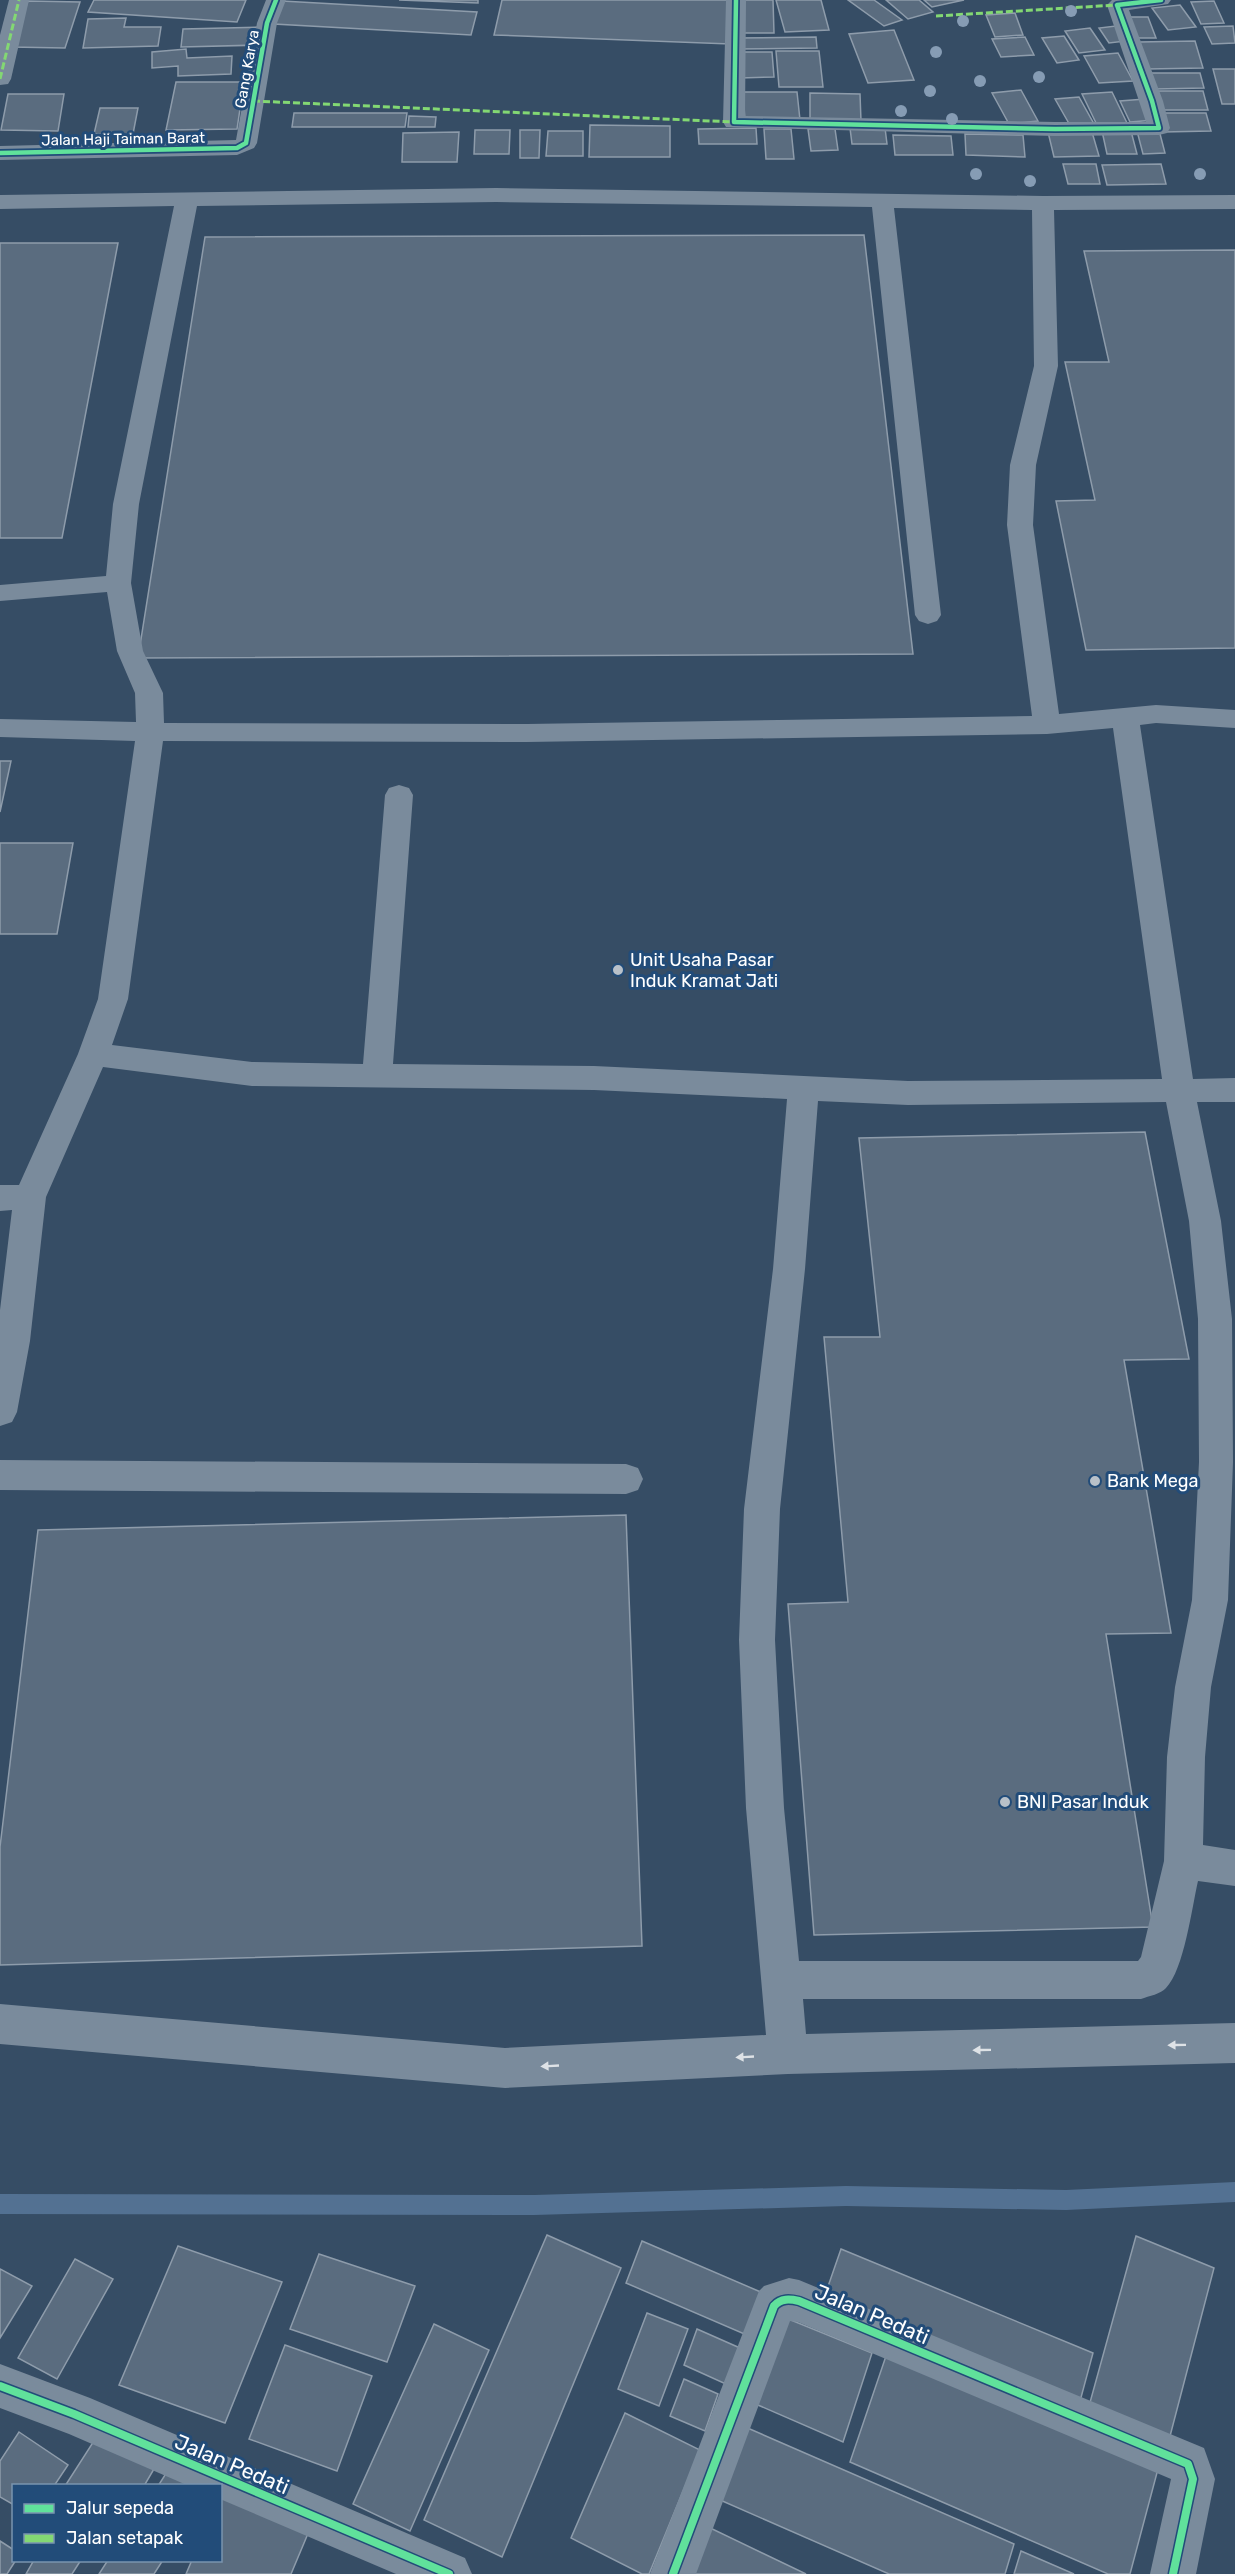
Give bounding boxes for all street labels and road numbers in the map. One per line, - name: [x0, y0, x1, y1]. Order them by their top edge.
- street label: Gang Karya: [231, 28, 263, 110]
- street label: Jalan Haji Taiman Barat: [41, 129, 205, 149]
- street label: Jalan Pedati: [811, 2279, 933, 2349]
- street label: Jalan Pedati: [171, 2429, 293, 2499]

